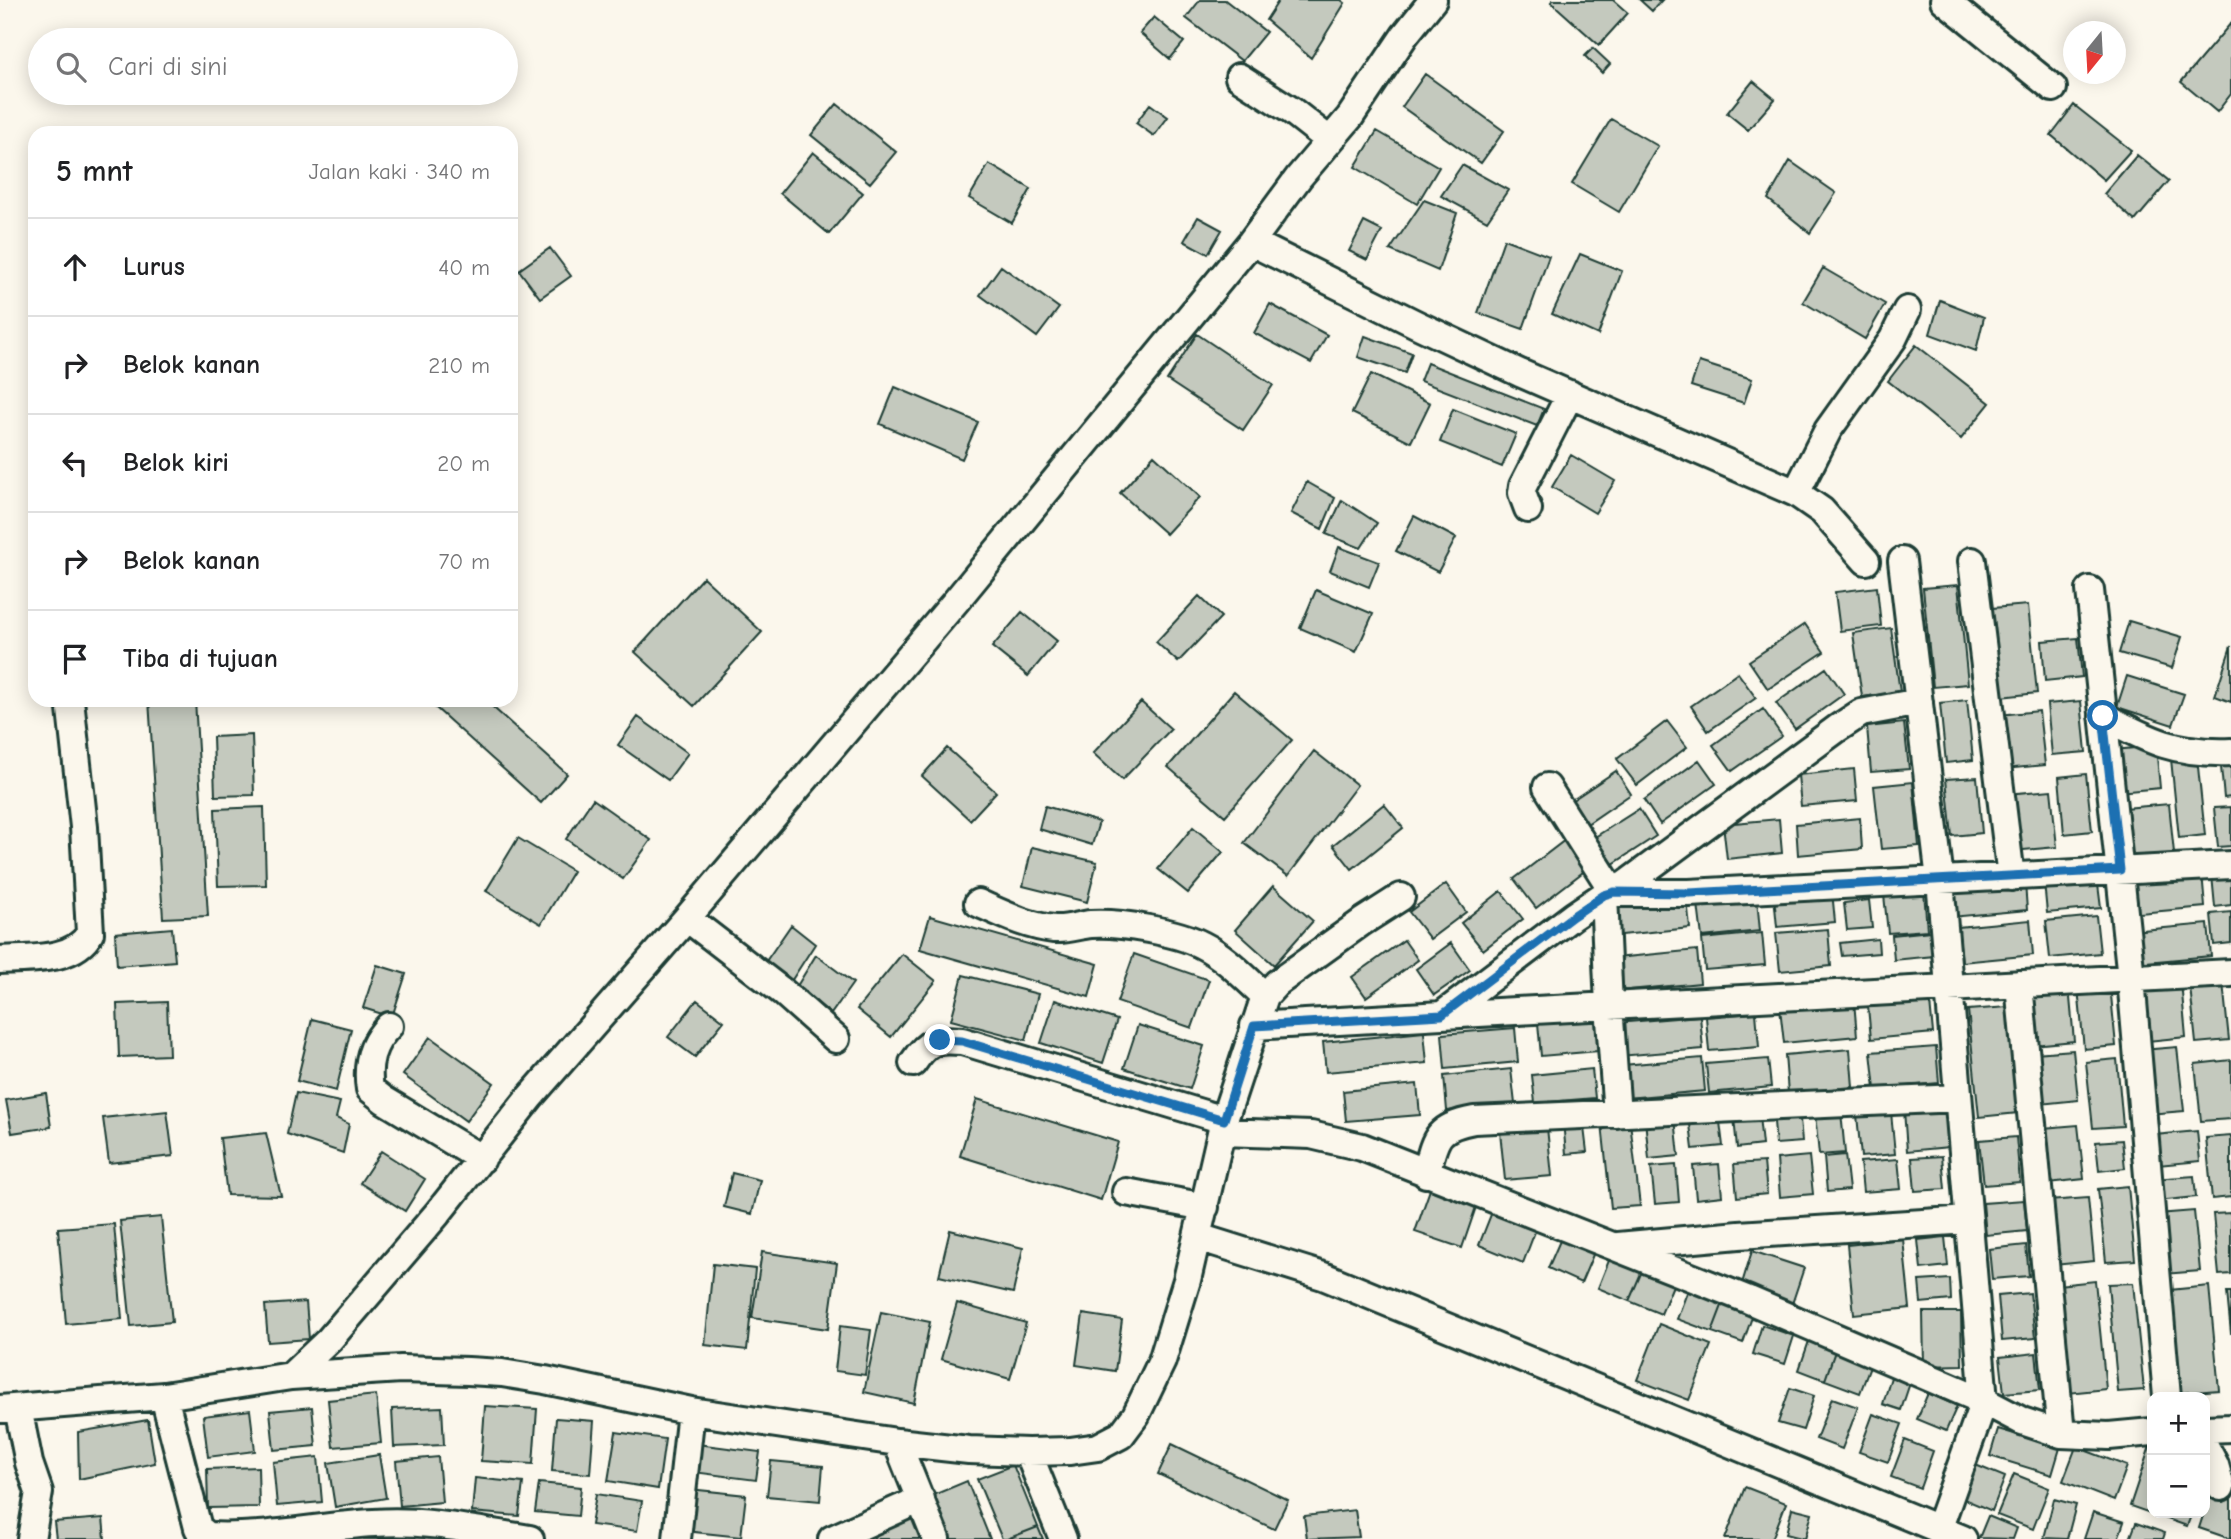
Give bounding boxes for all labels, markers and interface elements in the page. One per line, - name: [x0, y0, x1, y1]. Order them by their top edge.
- north arrow: [2063, 21, 2126, 84]
- search box: [28, 28, 518, 105]
- icon: search: [52, 48, 90, 86]
- text: Cari di sini: [108, 52, 228, 82]
- text: 5 mnt: [56, 154, 133, 189]
- text: Jalan kaki · 340 m: [309, 158, 490, 185]
- icon: ahead: [56, 248, 94, 286]
- text: Lurus: [123, 252, 185, 282]
- text: 40 m: [438, 254, 490, 281]
- icon: right: [56, 346, 94, 384]
- text: Belok kanan: [123, 350, 260, 380]
- text: 210 m: [428, 352, 490, 379]
- icon: left: [56, 444, 94, 482]
- text: Belok kiri: [123, 448, 229, 478]
- text: 20 m: [437, 450, 490, 477]
- icon: right: [56, 542, 94, 580]
- text: Belok kanan: [123, 546, 260, 576]
- text: 70 m: [438, 548, 490, 575]
- icon: arrive: [56, 640, 94, 678]
- text: Tiba di tujuan: [123, 644, 278, 674]
- route start: [2087, 700, 2118, 731]
- route end: [924, 1024, 955, 1055]
- map controls: [2147, 1392, 2210, 1518]
- button: +: [2147, 1392, 2210, 1455]
- button: −: [2147, 1455, 2210, 1518]

